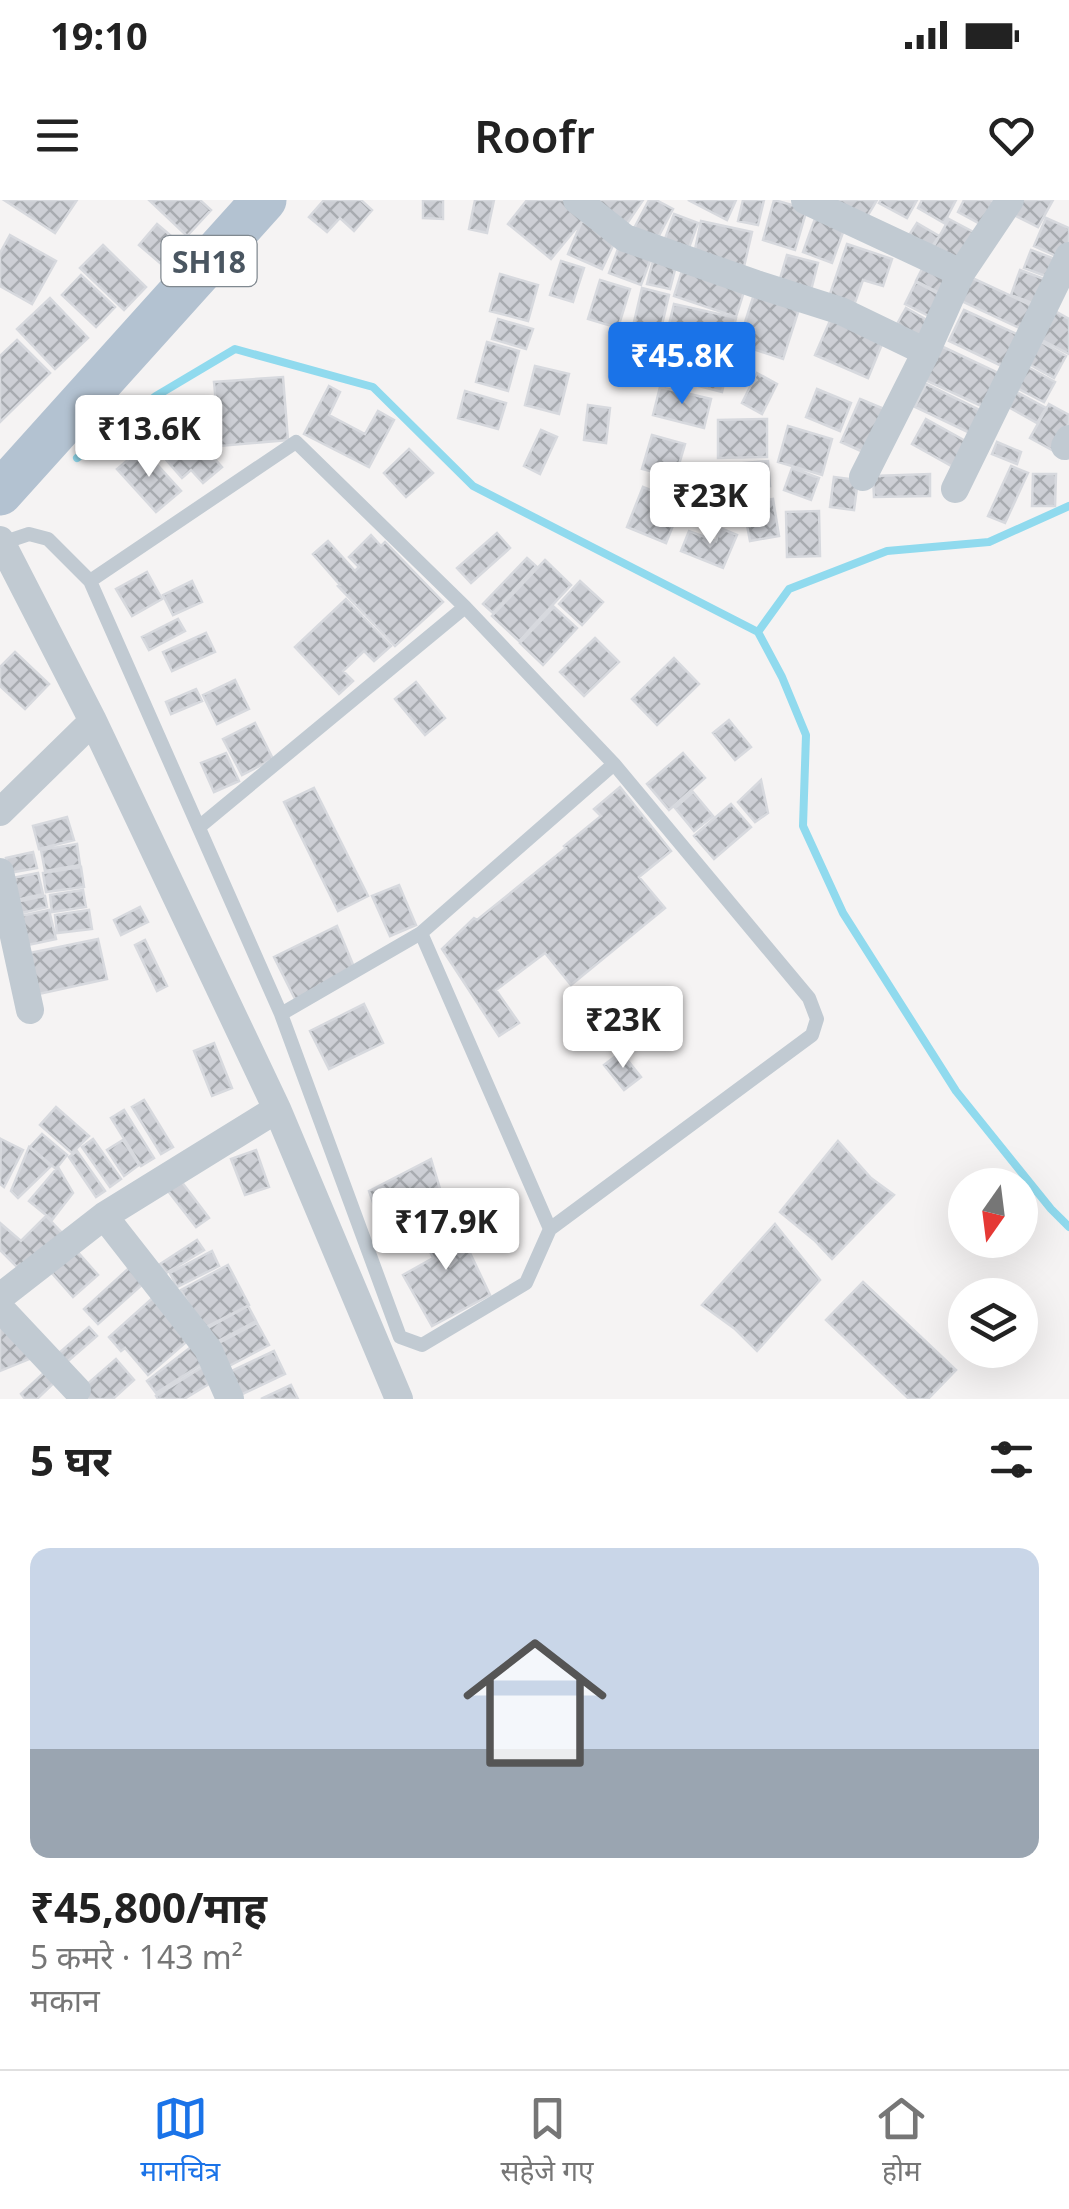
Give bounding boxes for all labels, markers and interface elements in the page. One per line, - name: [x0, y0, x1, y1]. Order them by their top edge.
- text: 19:10: [50, 9, 148, 61]
- text: Roofr: [474, 105, 595, 166]
- icon: menu: [30, 108, 85, 163]
- icon: heart: [984, 108, 1039, 163]
- road number: SH18: [162, 236, 256, 286]
- pin: ₹45.8K: [601, 322, 763, 407]
- text: ₹45.8K: [630, 333, 734, 376]
- pin: ₹13.6K: [68, 395, 230, 480]
- text: ₹13.6K: [97, 406, 201, 449]
- pin: ₹23K: [651, 462, 769, 547]
- text: ₹23K: [672, 473, 748, 516]
- pin: ₹23K: [564, 986, 682, 1071]
- text: ₹23K: [585, 997, 661, 1040]
- north arrow: [948, 1168, 1038, 1258]
- map controls: [948, 1168, 1038, 1368]
- pin: ₹17.9K: [365, 1188, 527, 1273]
- text: ₹17.9K: [394, 1199, 498, 1242]
- button: layers: [948, 1278, 1038, 1368]
- text: 5 घर: [30, 1431, 111, 1488]
- icon: filters: [984, 1432, 1039, 1487]
- icon: home: [445, 1613, 625, 1793]
- text: ₹45,800/माह: [30, 1878, 267, 1935]
- text: 5 कमरे · 143 m²: [30, 1935, 243, 1978]
- text: मकान: [30, 1978, 100, 2021]
- tab: मानचित्र: [140, 2091, 220, 2189]
- tab: सहेजे गए: [500, 2091, 594, 2189]
- tab: होम: [874, 2091, 929, 2189]

